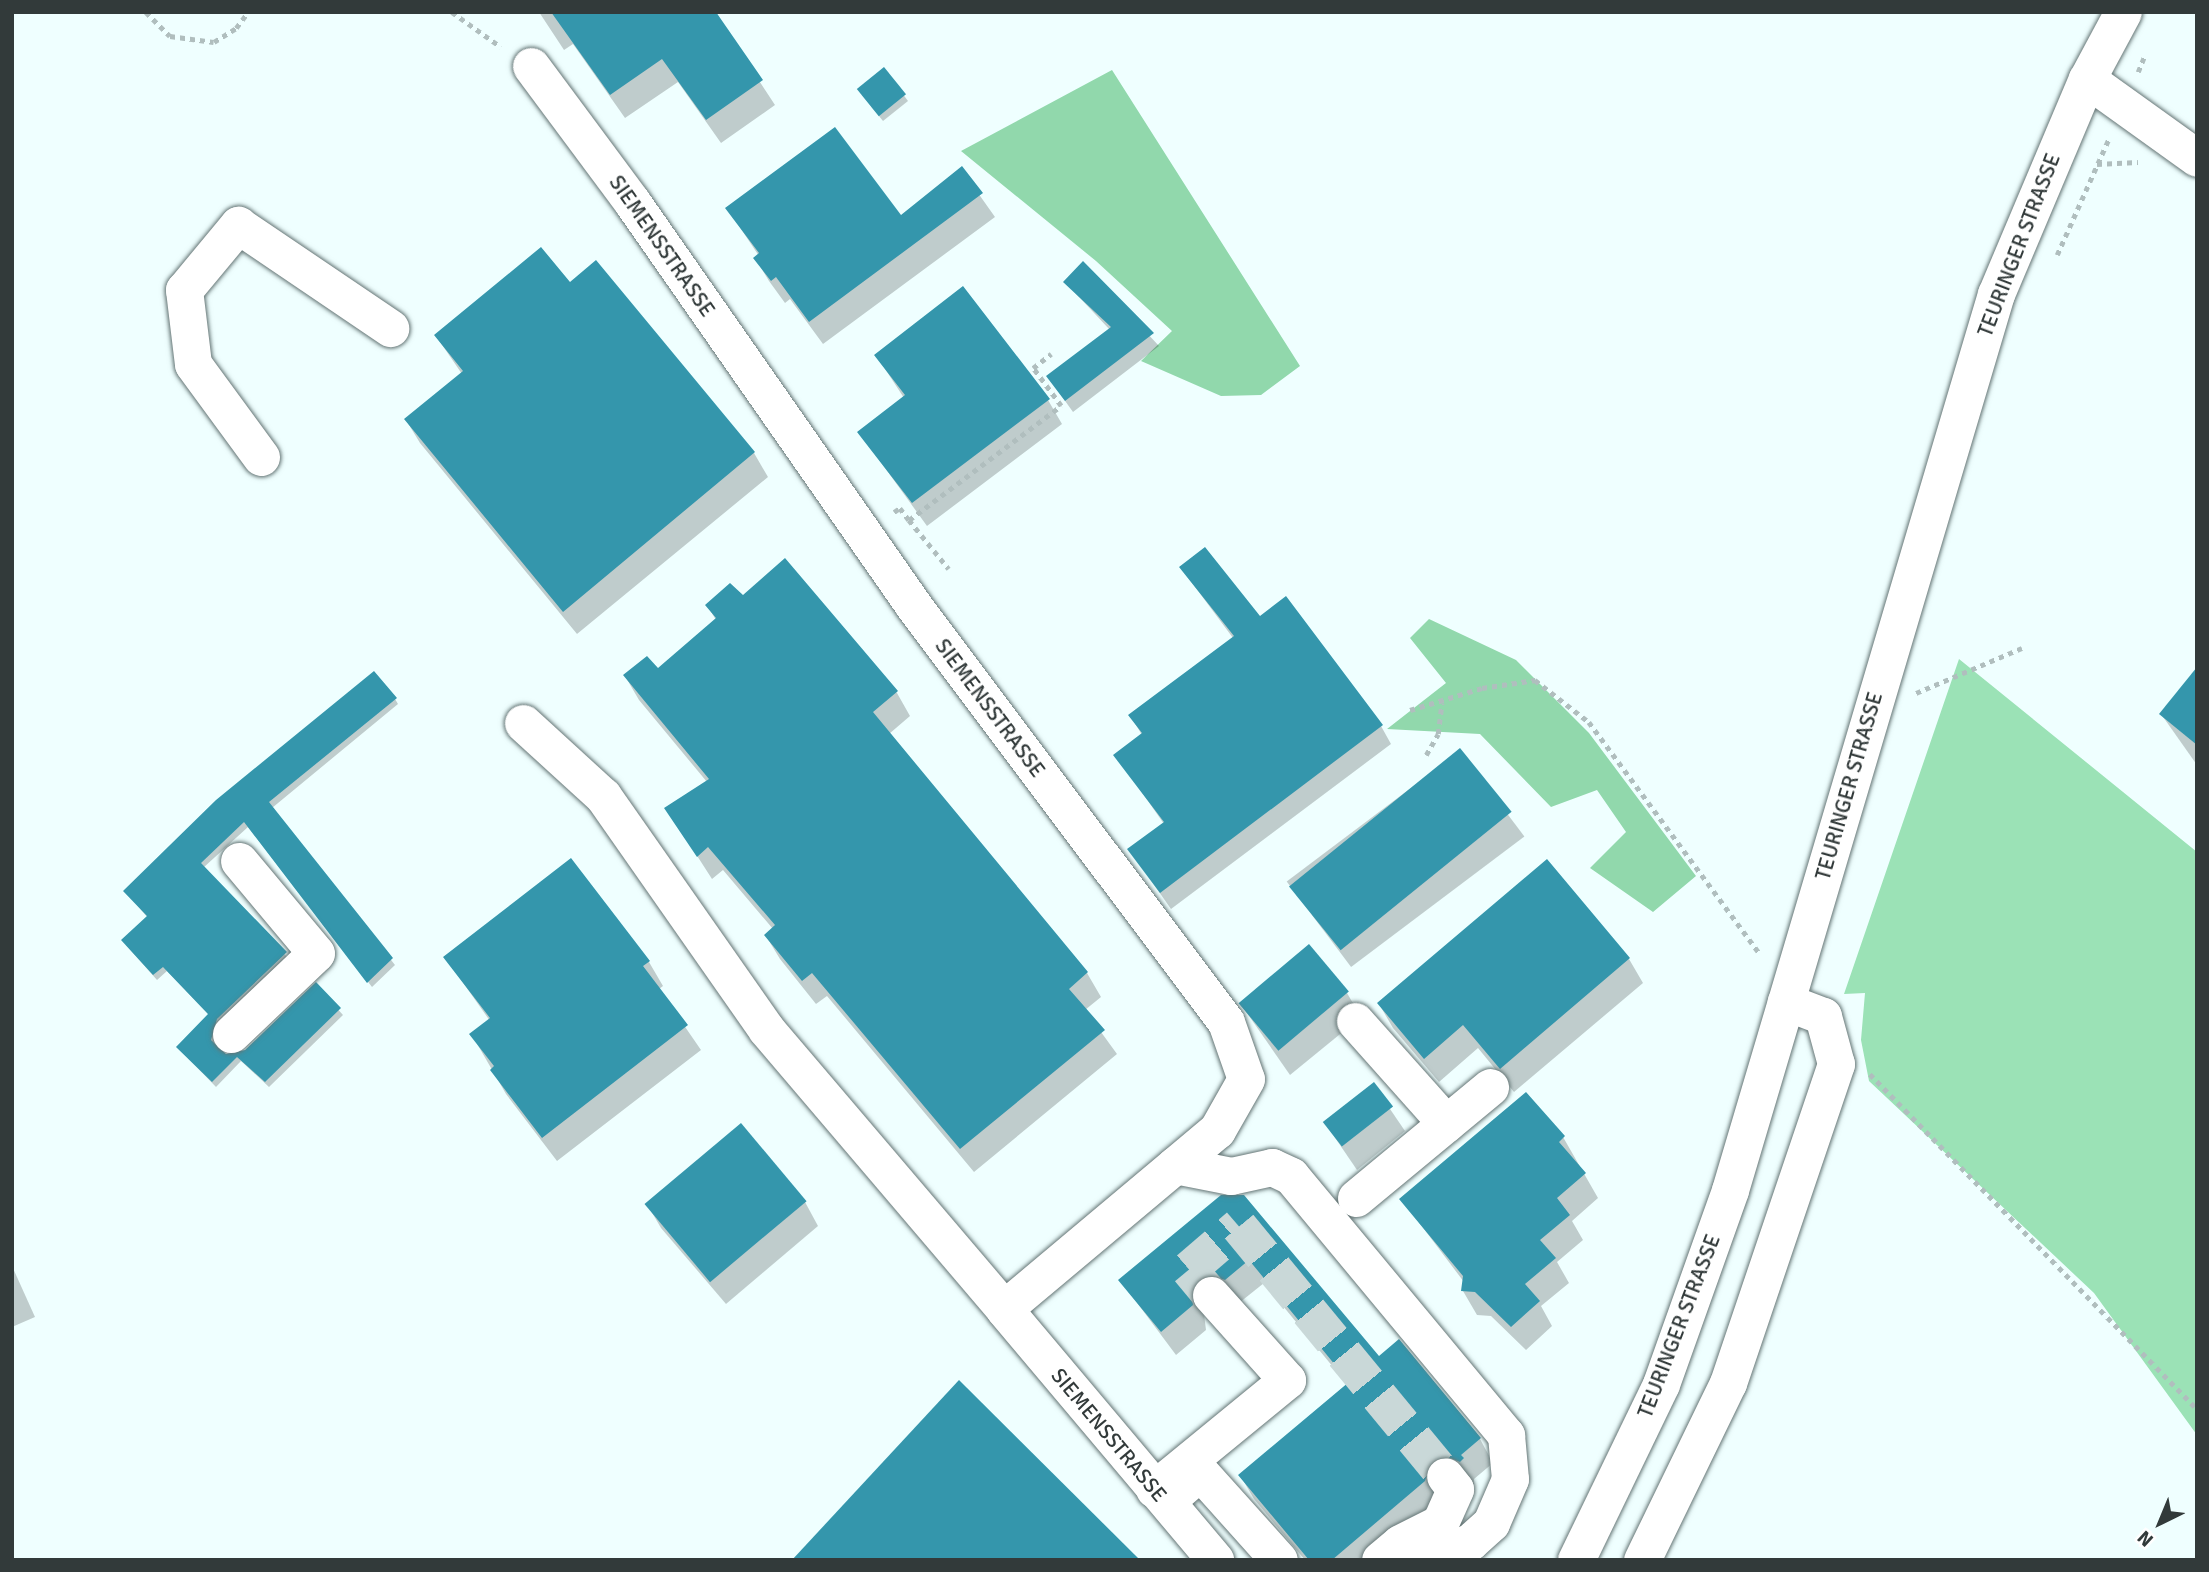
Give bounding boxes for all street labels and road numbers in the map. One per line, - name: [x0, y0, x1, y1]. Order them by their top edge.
- street label: TEURINGER STRASSE: [1972, 150, 2066, 340]
- street label: SIEMENSSTRASSE: [604, 171, 720, 321]
- street label: SIEMENSSTRASSE: [930, 634, 1050, 782]
- street label: TEURINGER STRASSE: [1810, 689, 1888, 883]
- street label: TEURINGER STRASSE: [1632, 1231, 1726, 1421]
- street label: SIEMENSSTRASSE: [1046, 1363, 1172, 1507]

